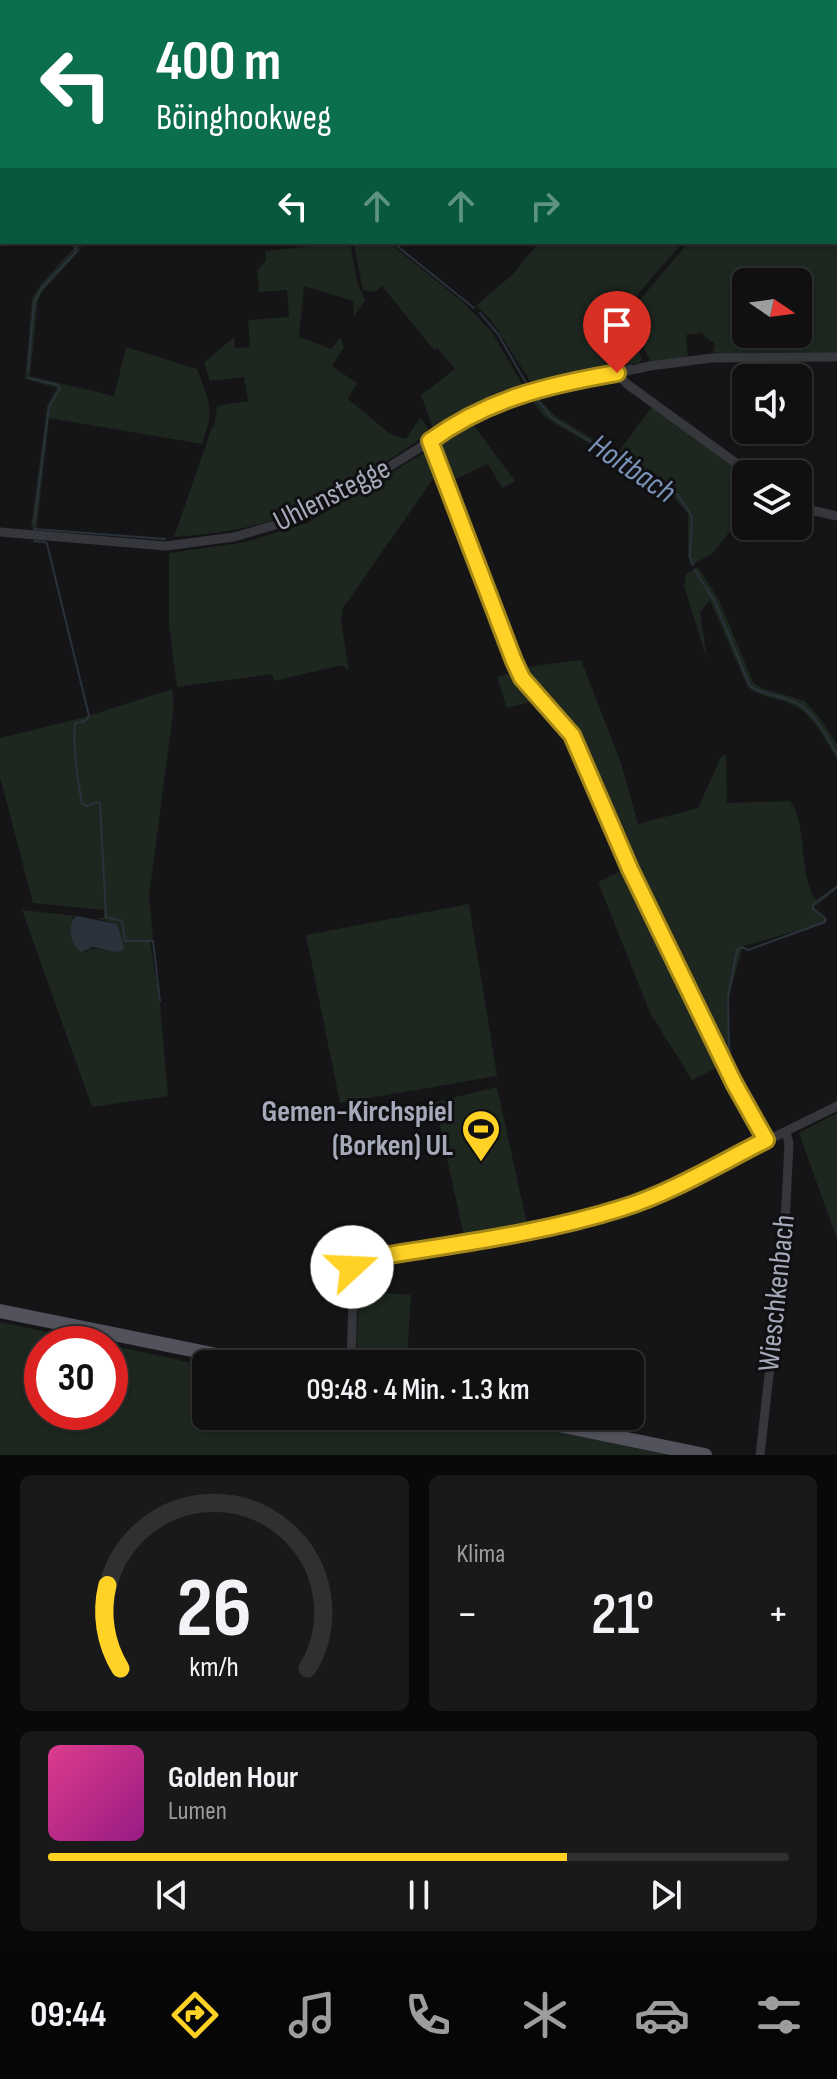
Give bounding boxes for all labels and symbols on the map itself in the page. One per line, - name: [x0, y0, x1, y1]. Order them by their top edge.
- north arrow: [732, 268, 812, 348]
- pin: [583, 291, 651, 373]
- water label: Holtbach: [581, 426, 683, 512]
- street label: Uhlenstegge: [268, 450, 396, 540]
- place label: Gemen-Kirchspiel (Borken) UL: [262, 1094, 453, 1164]
- sports icon: Gemen-Kirchspiel (Borken) UL: [460, 1108, 502, 1163]
- street label: Wieschkenbach: [751, 1213, 803, 1373]
- position arrow: [310, 1225, 394, 1309]
- speed limit sign: 30: [24, 1326, 128, 1430]

